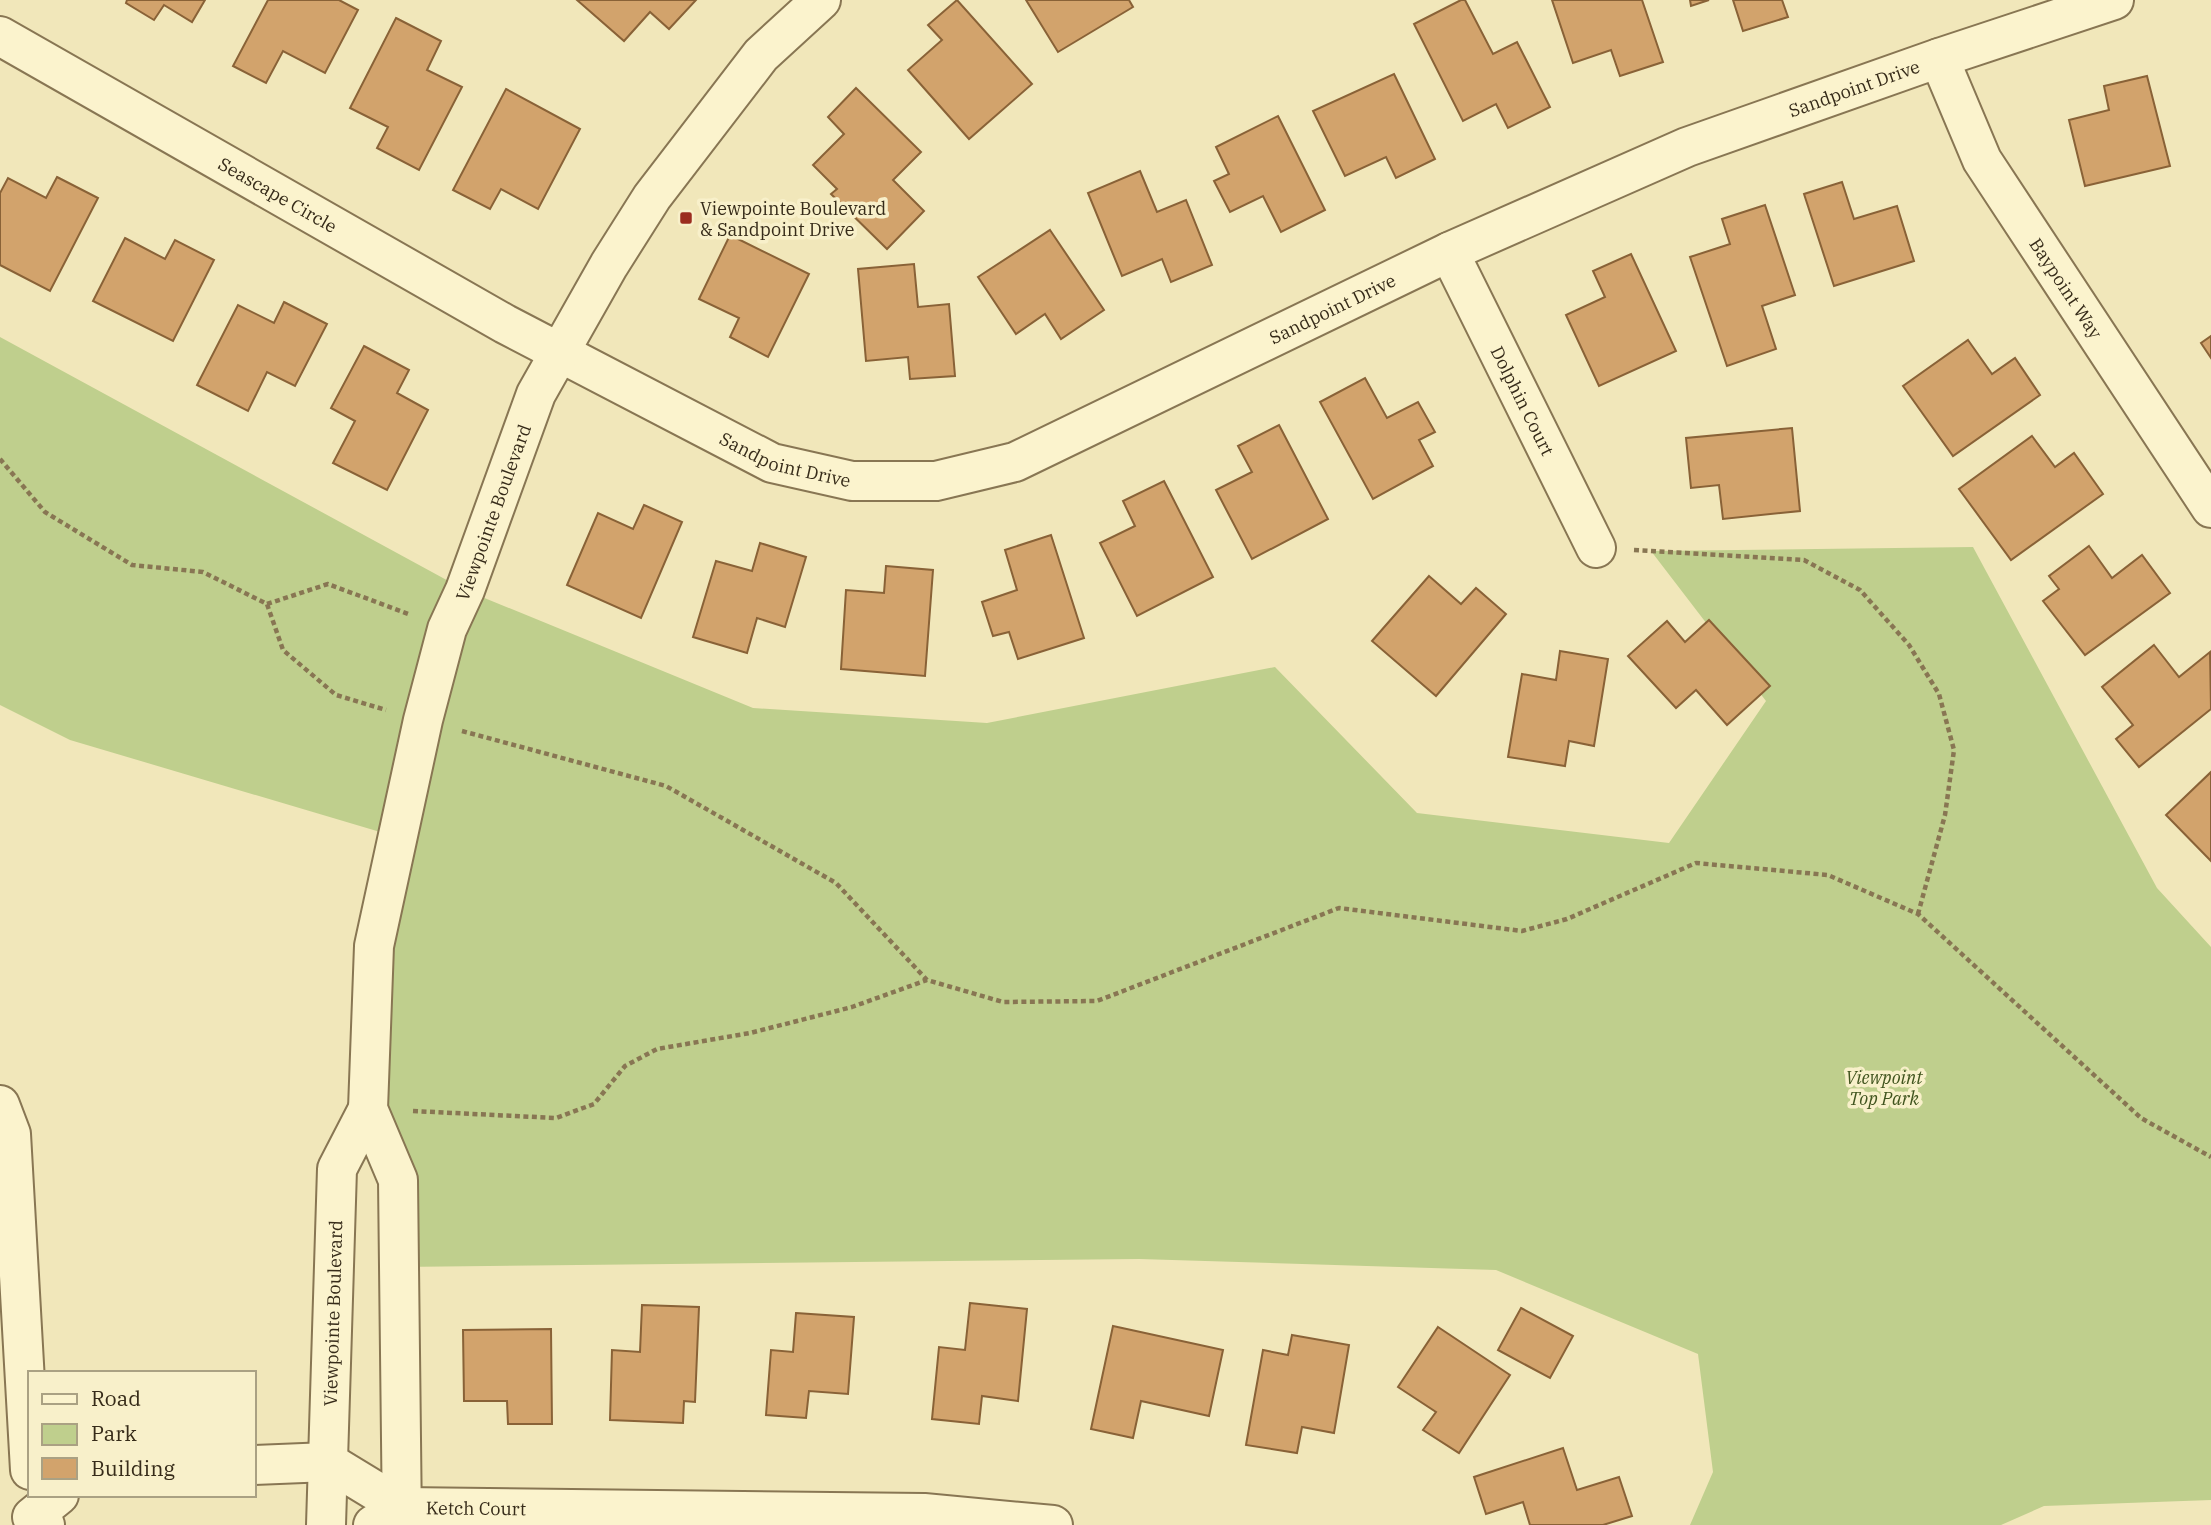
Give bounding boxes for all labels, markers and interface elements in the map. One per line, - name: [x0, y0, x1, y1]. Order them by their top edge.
- street label: Sandpoint Drive: [1785, 54, 1923, 122]
- street label: Seascape Circle: [215, 152, 341, 237]
- place label: Viewpointe Boulevard & Sandpoint Drive: [700, 197, 886, 241]
- marker: Viewpointe Boulevard & Sandpoint Drive: [678, 210, 694, 226]
- street label: Baypoint Way: [2025, 233, 2108, 343]
- street label: Sandpoint Drive: [1265, 268, 1399, 349]
- street label: Dolphin Court: [1486, 342, 1560, 459]
- street label: Viewpointe Boulevard: [450, 421, 536, 605]
- street label: Sandpoint Drive: [716, 426, 853, 492]
- park label: Viewpoint Top Park: [1845, 1066, 1923, 1110]
- street label: Viewpointe Boulevard: [318, 1220, 347, 1407]
- legend: [28, 1371, 256, 1497]
- text: Road: [91, 1384, 141, 1412]
- text: Park: [91, 1419, 138, 1447]
- text: Building: [91, 1454, 176, 1482]
- street label: Ketch Court: [426, 1496, 526, 1520]

